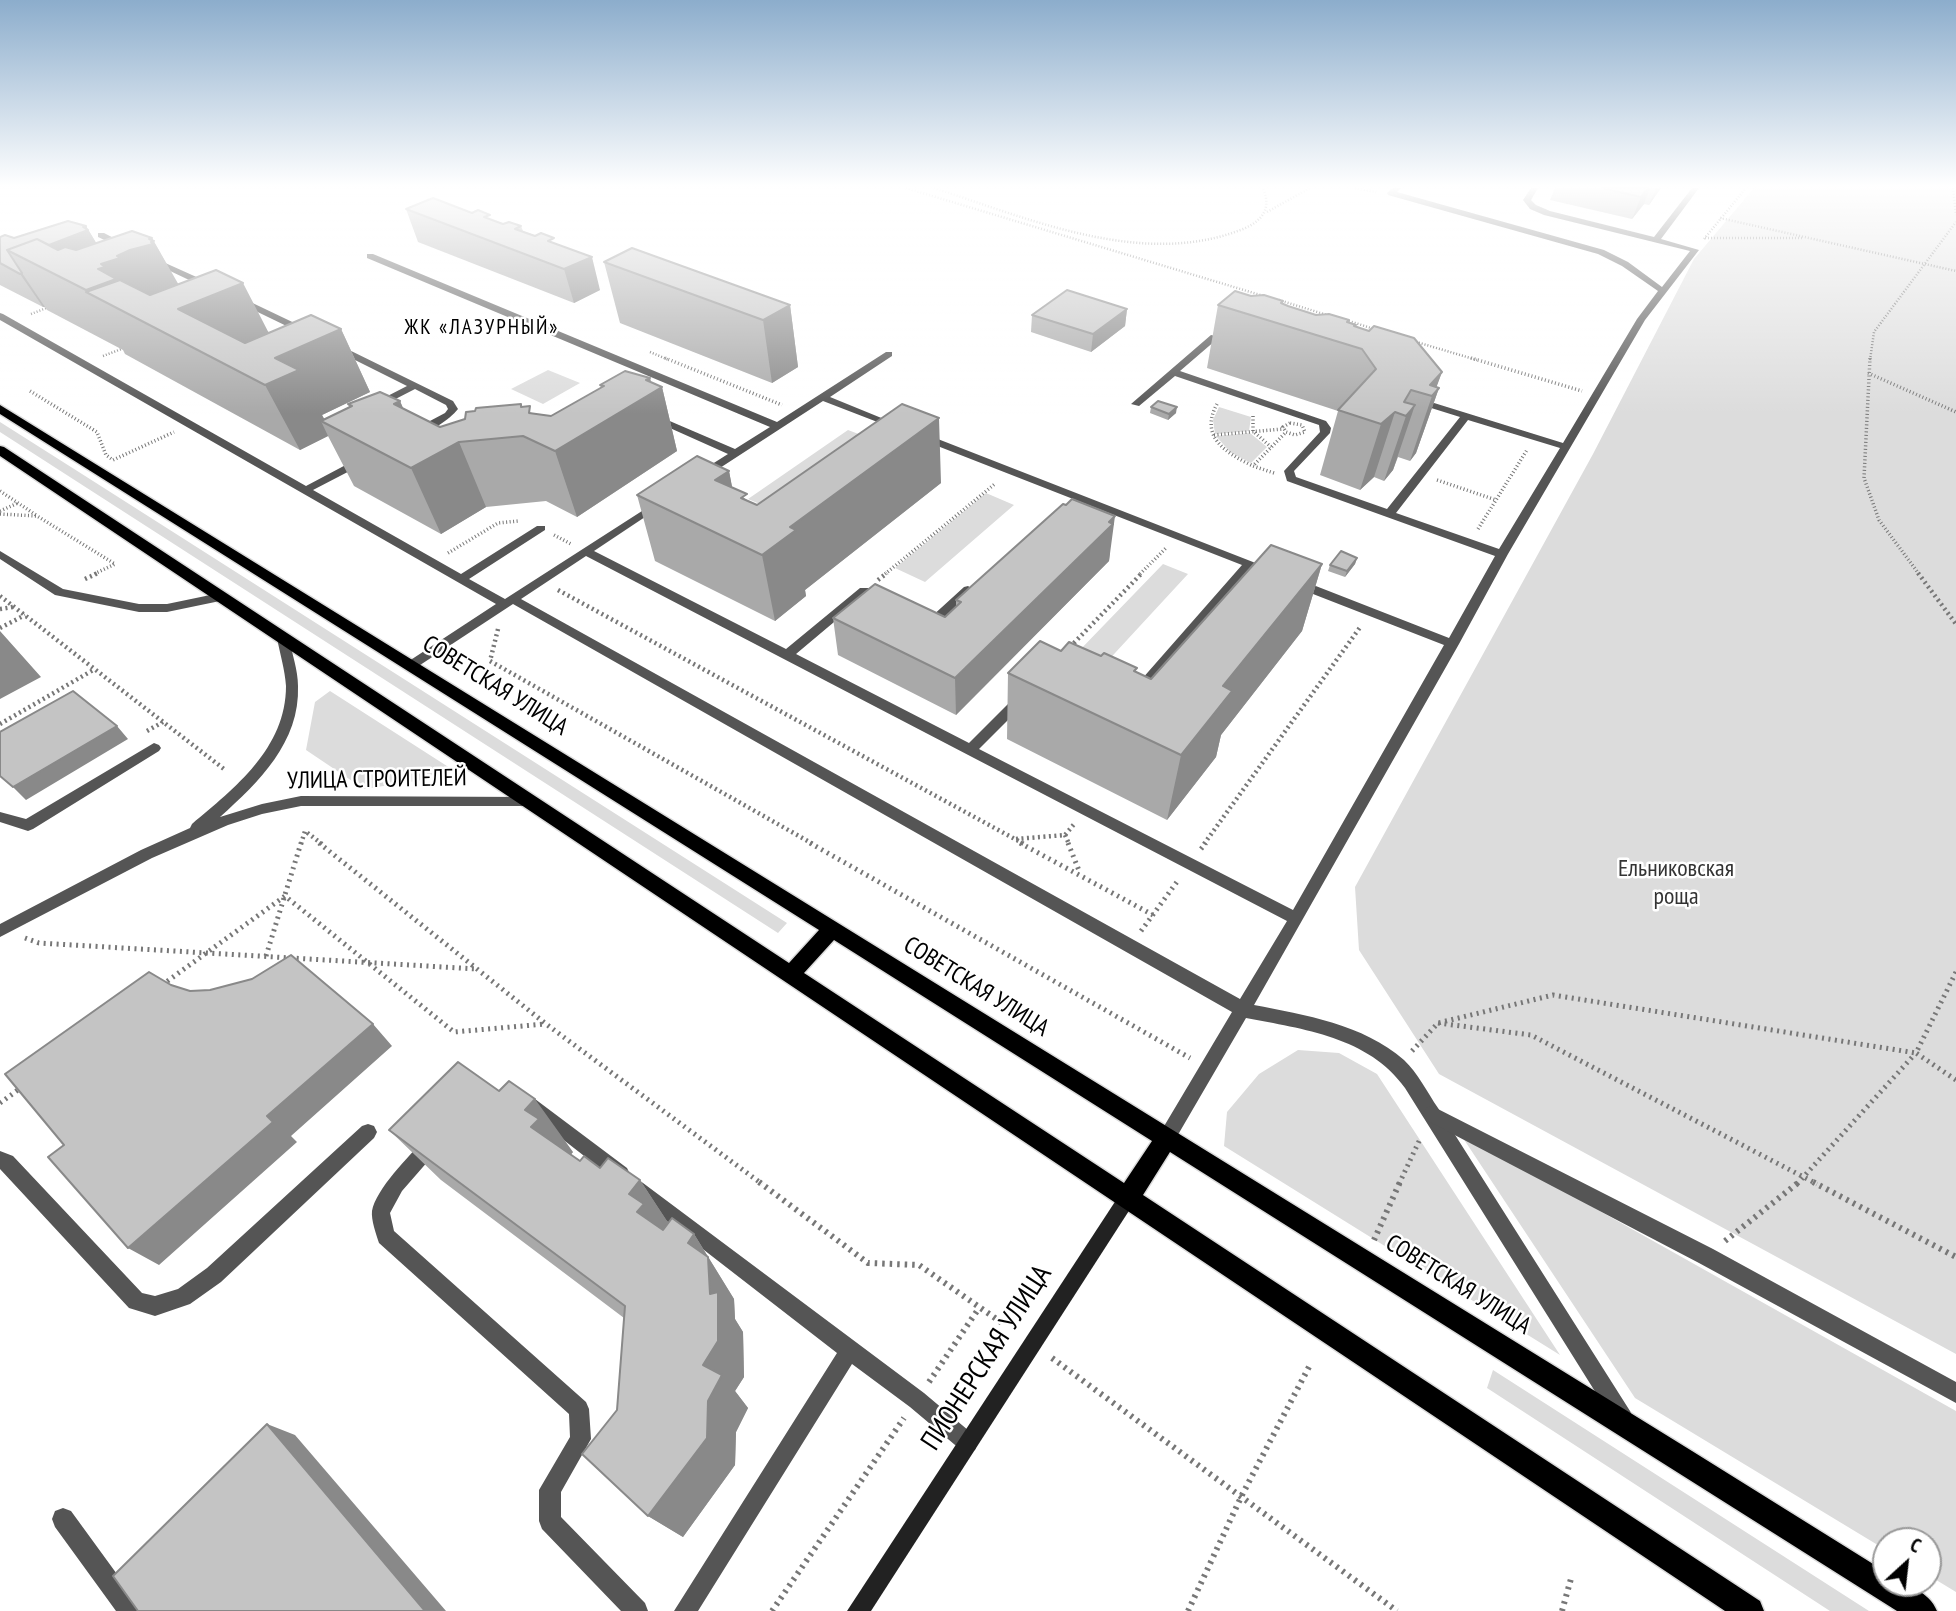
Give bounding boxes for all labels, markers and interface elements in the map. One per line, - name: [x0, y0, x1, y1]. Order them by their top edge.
- district label: ЖК «ЛАЗУРНЫЙ»: [406, 315, 558, 341]
- street label: СОВЕТСКАЯ УЛИЦА: [417, 630, 573, 742]
- street label: УЛИЦА СТРОИТЕЛЕЙ: [287, 764, 467, 796]
- park label: Ельниковская роща: [1618, 855, 1734, 911]
- street label: СОВЕТСКАЯ УЛИЦА: [898, 931, 1054, 1043]
- street label: СОВЕТСКАЯ УЛИЦА: [1380, 1229, 1536, 1341]
- street label: ПИОНЕРСКАЯ УЛИЦА: [915, 1259, 1059, 1457]
- north arrow: [1872, 1527, 1942, 1597]
- text: С: [1906, 1532, 1925, 1558]

